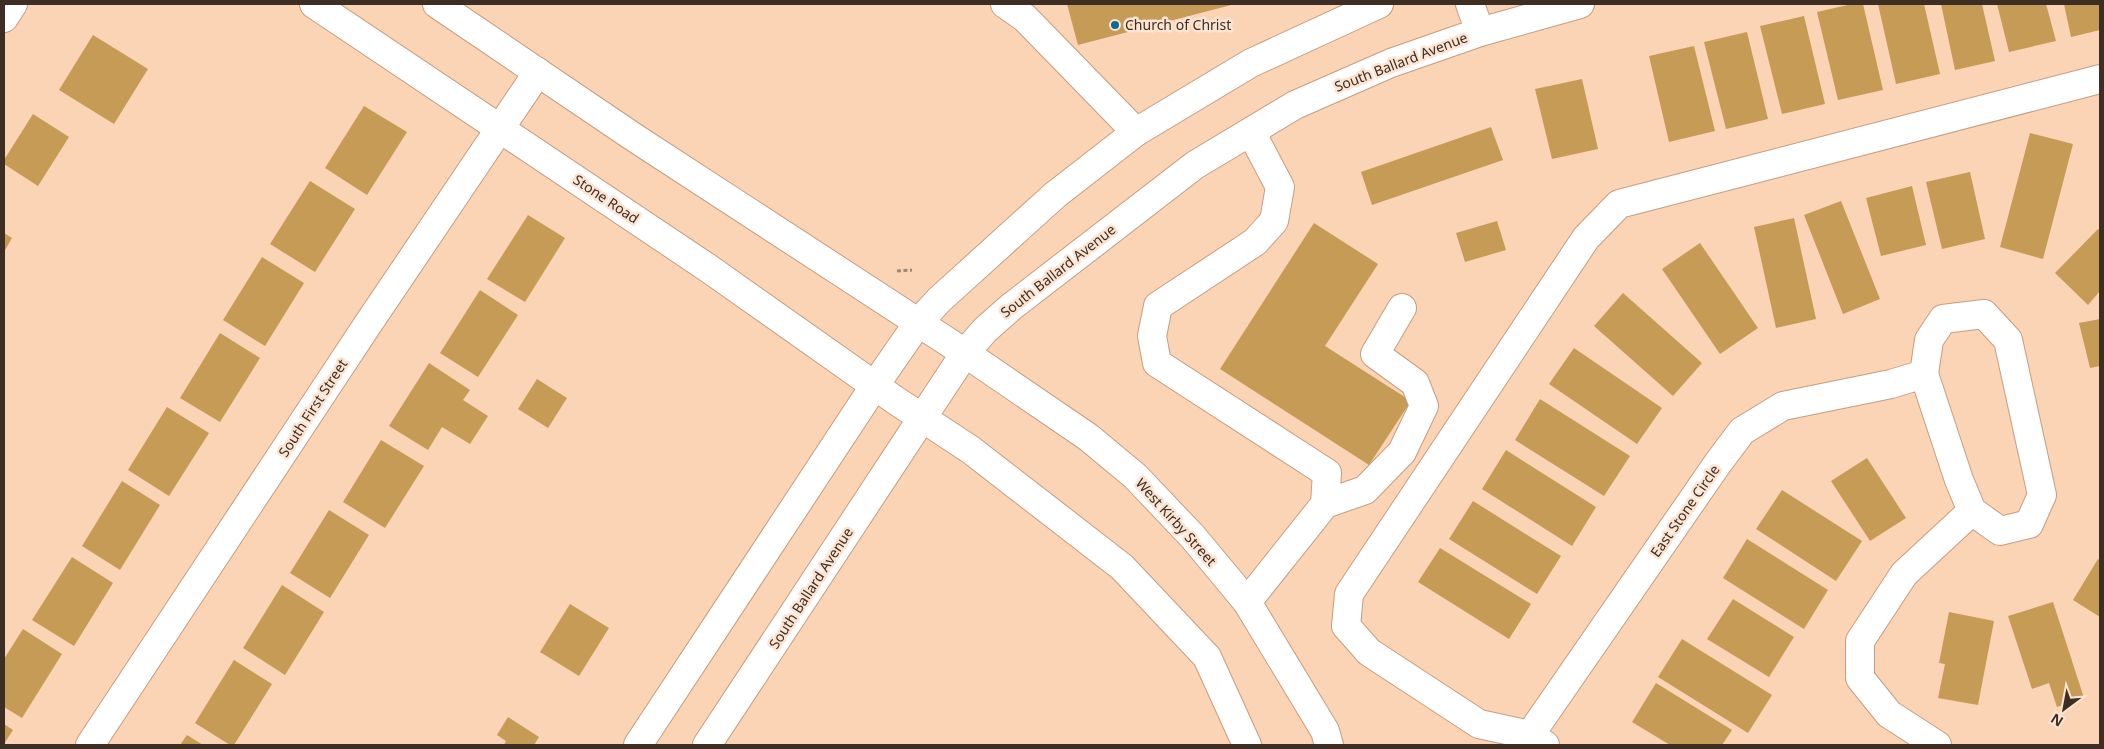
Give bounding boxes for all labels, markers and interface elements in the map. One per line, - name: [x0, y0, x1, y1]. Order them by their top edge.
- place label: Church of Christ: [1125, 15, 1231, 34]
- marker: Church of Christ: [1109, 19, 1121, 31]
- street label: South Ballard Avenue: [1332, 27, 1470, 96]
- street label: Stone Road: [570, 170, 643, 227]
- street label: South Ballard Avenue: [996, 220, 1119, 322]
- street label: South First Street: [274, 355, 351, 460]
- street label: East Stone Circle: [1646, 461, 1724, 561]
- street label: West Kirby Street: [1132, 474, 1221, 570]
- street label: South Ballard Avenue: [764, 523, 857, 652]
- north arrow: [2039, 684, 2089, 734]
- text: N: [2047, 709, 2067, 732]

